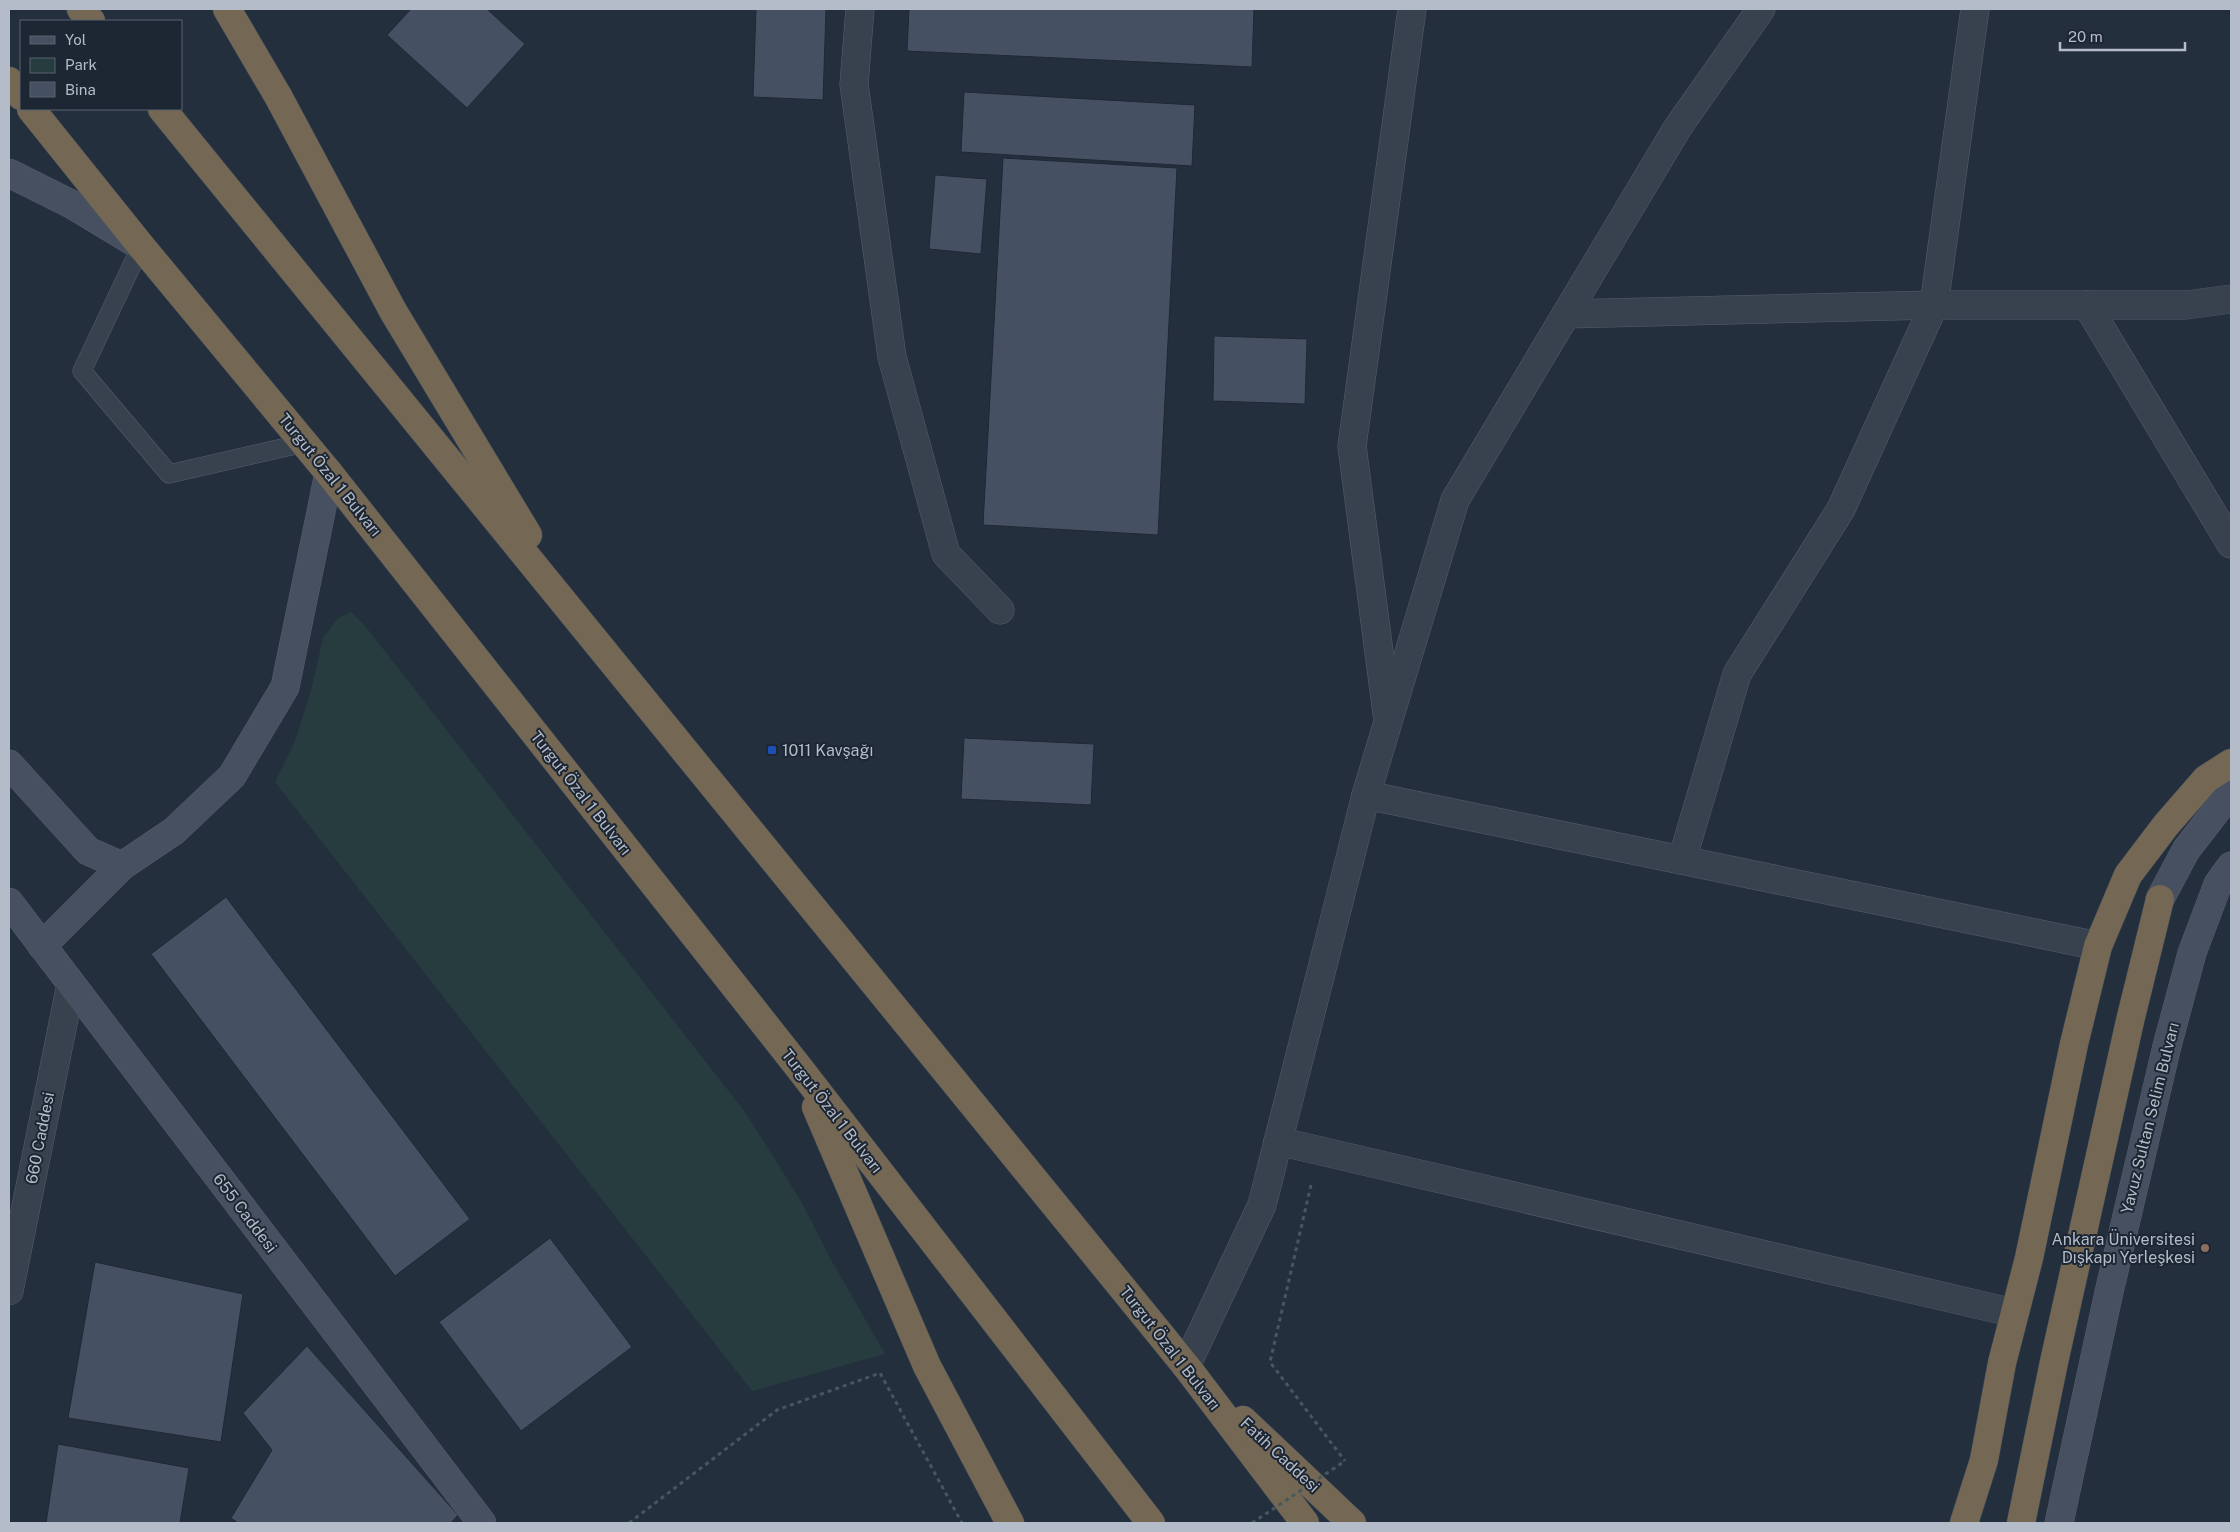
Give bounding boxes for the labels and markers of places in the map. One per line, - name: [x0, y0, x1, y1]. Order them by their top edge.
- place label: 1011 Kavşağı: [782, 741, 873, 760]
- marker: 1011 Kavşağı: [766, 744, 778, 756]
- place label: Ankara Üniversitesi Dışkapı Yerleşkesi: [2051, 1229, 2195, 1267]
- marker: Ankara Üniversitesi Dışkapı Yerleşkesi: [2199, 1242, 2211, 1254]

